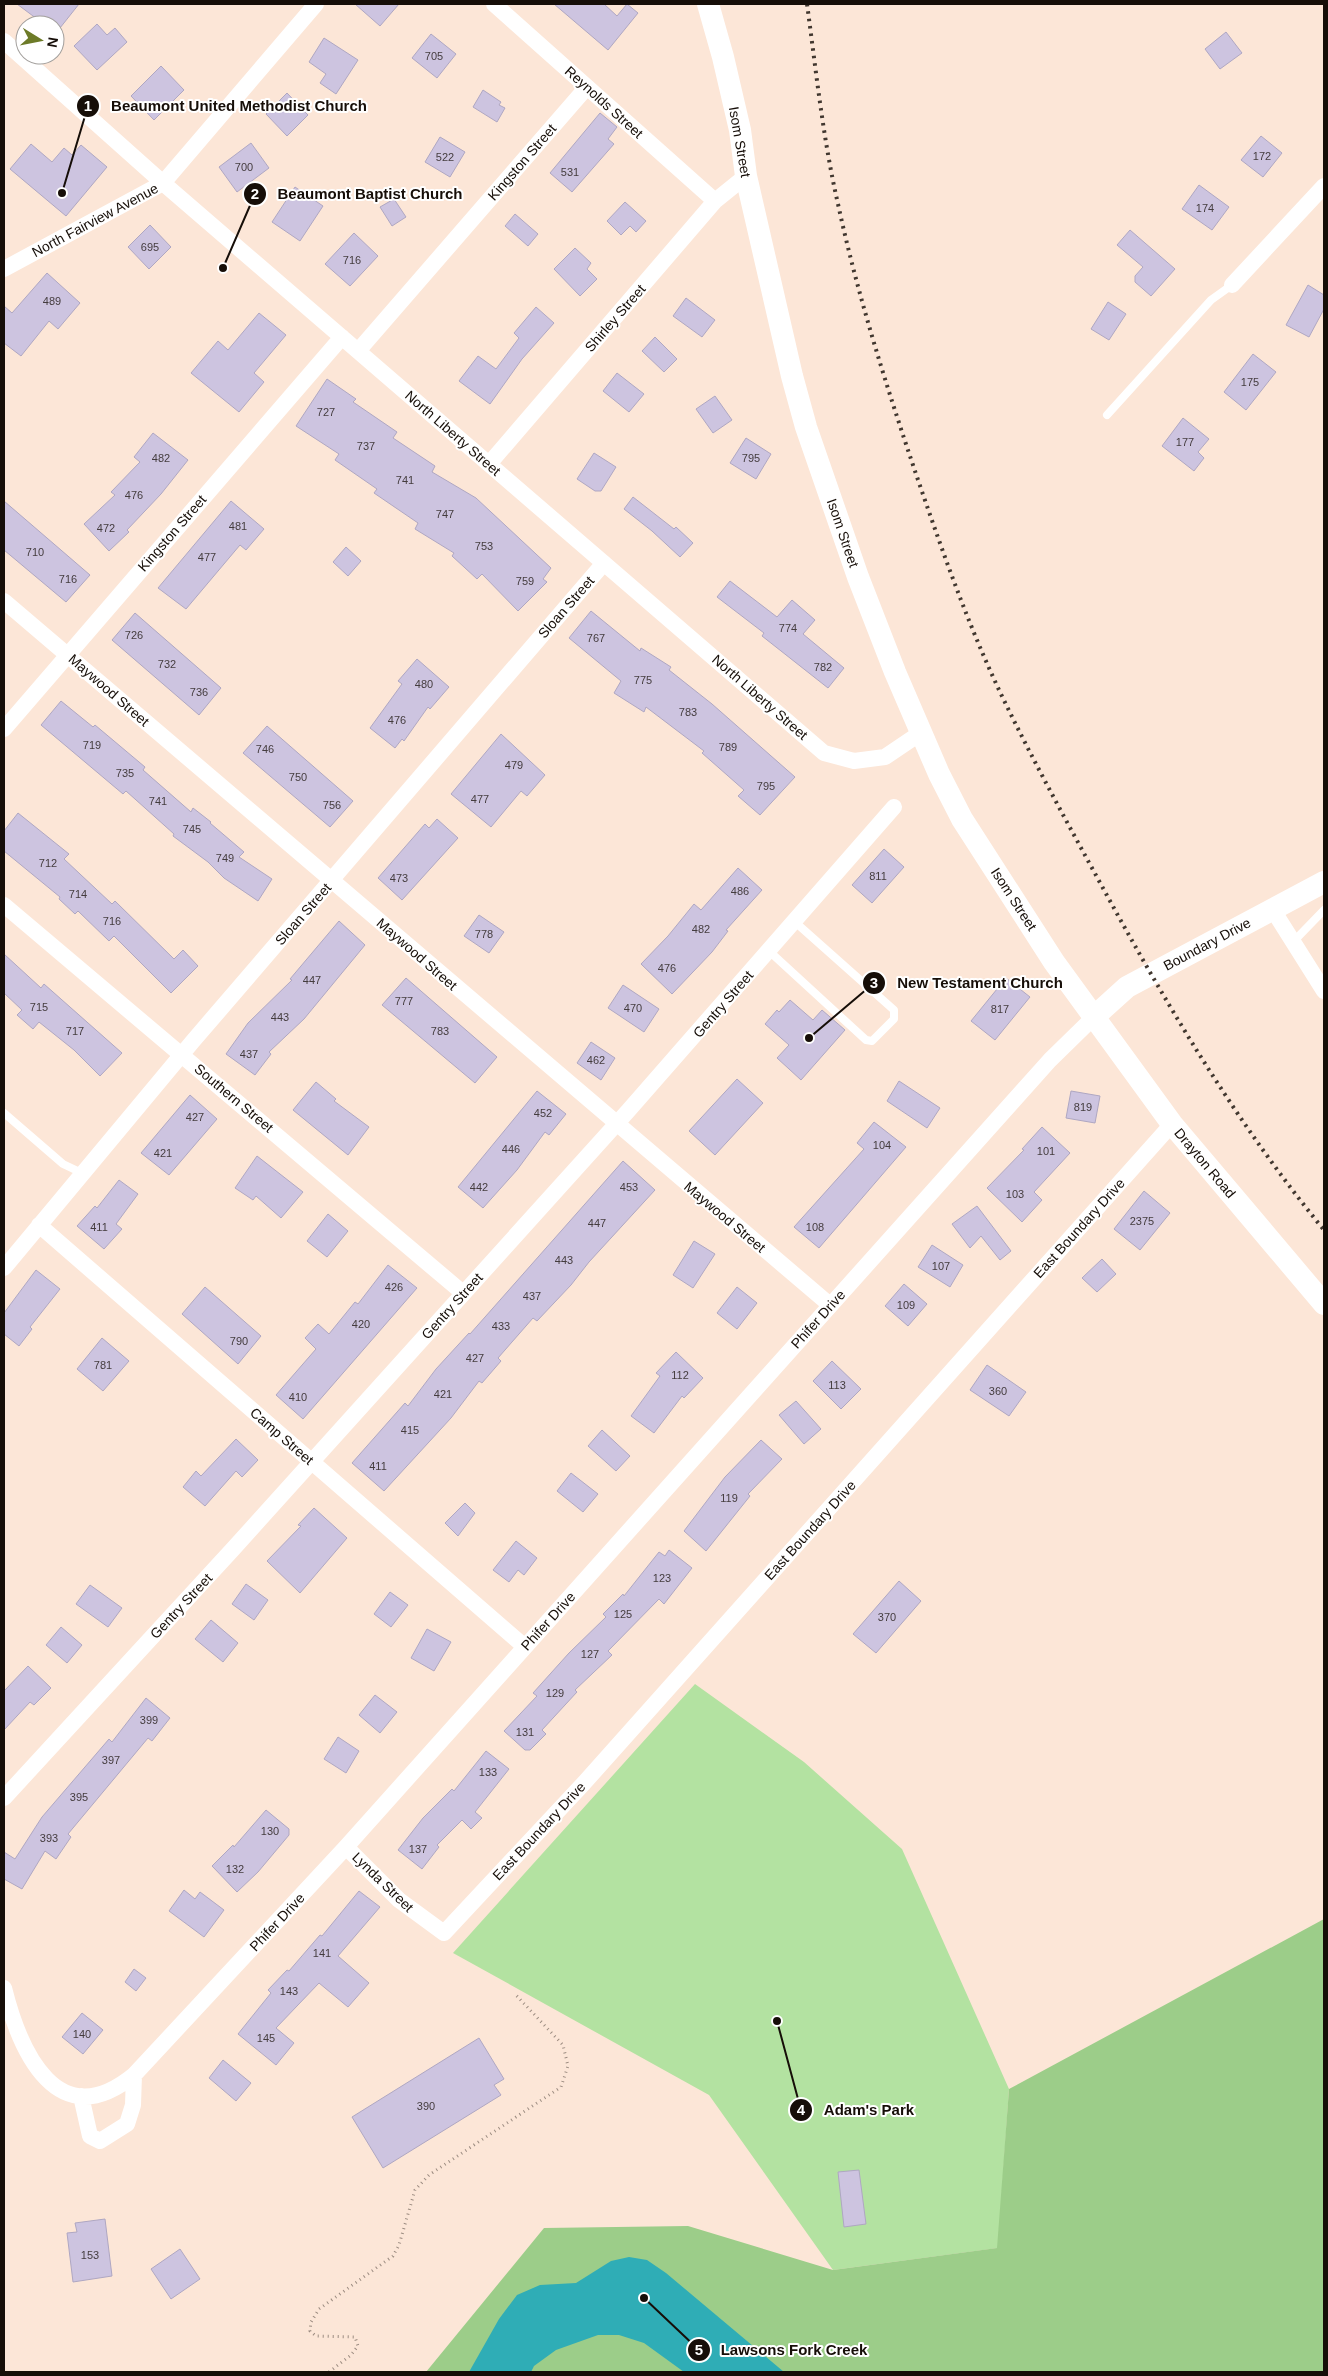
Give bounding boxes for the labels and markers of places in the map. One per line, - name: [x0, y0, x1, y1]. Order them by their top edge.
- callout: Beaumont United Methodist Church: [76, 91, 377, 121]
- callout: Beaumont Baptist Church: [242, 179, 472, 209]
- callout: New Testament Church: [862, 968, 1073, 998]
- callout: Adam's Park: [789, 2095, 924, 2125]
- callout: Lawsons Fork Creek: [686, 2335, 878, 2365]

